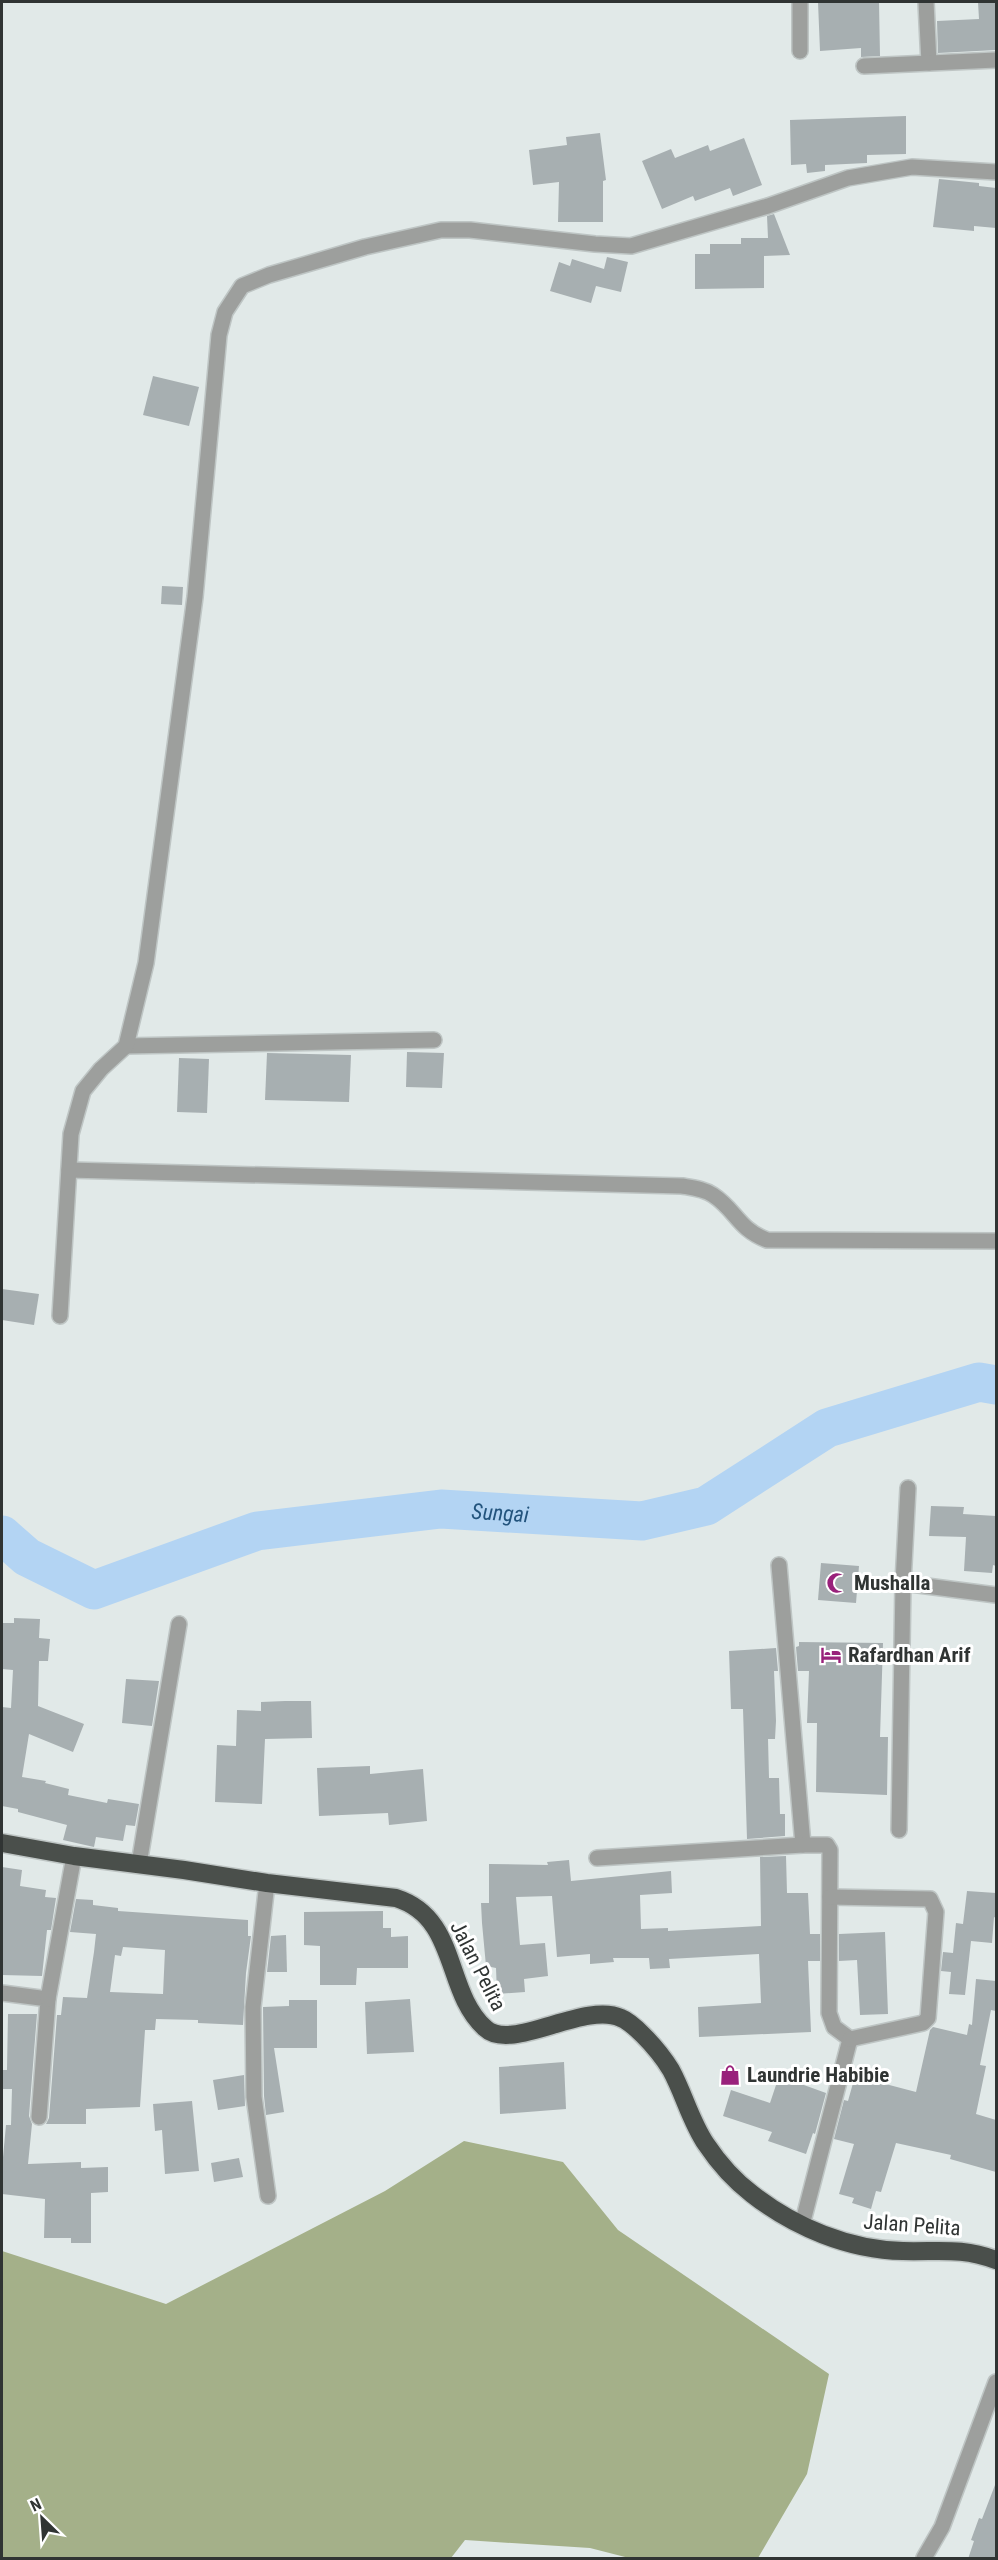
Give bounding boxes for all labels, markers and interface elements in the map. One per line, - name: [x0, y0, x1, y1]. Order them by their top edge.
- water label: Sungai: [471, 1498, 530, 1527]
- mosque icon: Mushalla: [825, 1571, 849, 1595]
- place label: Mushalla: [854, 1571, 931, 1595]
- hotel icon: Rafardhan Arif: [819, 1643, 843, 1667]
- place label: Rafardhan Arif: [848, 1643, 971, 1667]
- street label: Jalan Pelita: [445, 1917, 511, 2015]
- shop icon: Laundrie Habibie: [718, 2063, 742, 2087]
- place label: Laundrie Habibie: [747, 2063, 889, 2087]
- street label: Jalan Pelita: [863, 2210, 961, 2240]
- north arrow: [12, 2488, 72, 2548]
- text: N: [27, 2494, 44, 2516]

